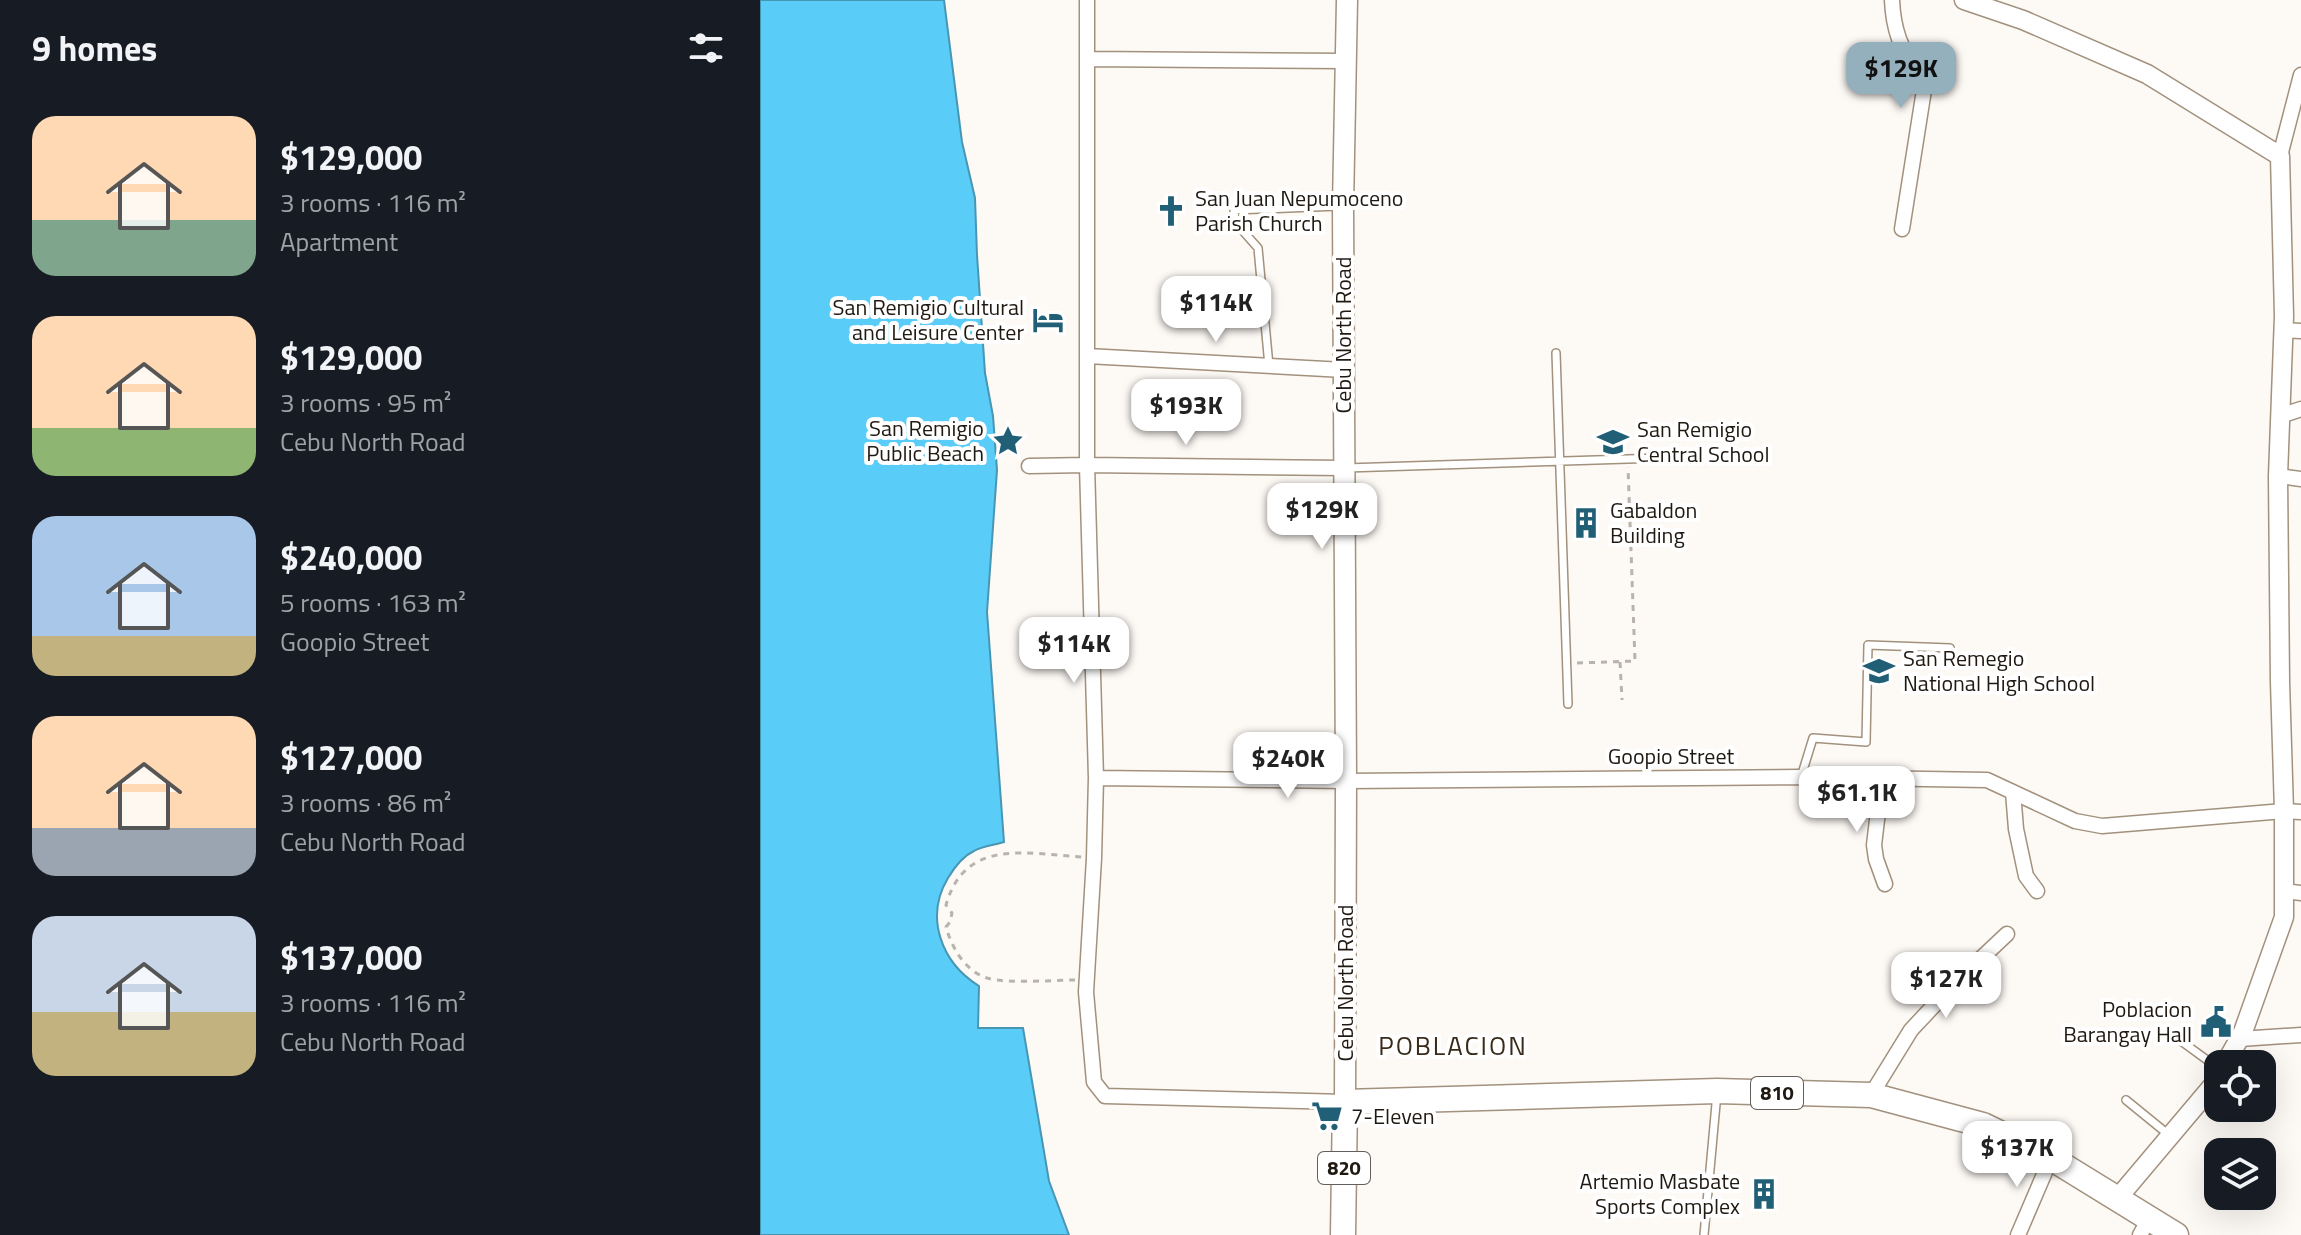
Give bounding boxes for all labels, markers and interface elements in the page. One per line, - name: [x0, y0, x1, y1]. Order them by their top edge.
- text: 9 homes: [32, 22, 157, 74]
- icon: filters: [684, 26, 728, 70]
- pin: $129K: [1845, 42, 1957, 110]
- text: $129K: [1864, 48, 1938, 87]
- text: $129,000: [280, 131, 422, 183]
- icon: home: [96, 148, 192, 244]
- place label: San Juan Nepumoceno Parish Church: [1195, 181, 1403, 240]
- text: 3 rooms · 116 m²: [280, 183, 466, 222]
- church icon: San Juan Nepumoceno Parish Church: [1154, 194, 1188, 228]
- text: Apartment: [280, 222, 398, 261]
- street label: Cebu North Road: [1326, 257, 1360, 413]
- pin: $114K: [1160, 276, 1272, 344]
- text: $114K: [1179, 282, 1253, 321]
- place label: San Remigio Cultural and Leisure Center: [833, 290, 1024, 349]
- hotel icon: San Remigio Cultural and Leisure Center: [1031, 303, 1065, 337]
- text: $129,000: [280, 331, 422, 383]
- icon: home: [96, 348, 192, 444]
- pin: $193K: [1130, 379, 1242, 447]
- text: 3 rooms · 95 m²: [280, 383, 451, 422]
- text: $193K: [1149, 385, 1223, 424]
- place label: San Remigio Public Beach: [866, 411, 984, 470]
- place label: San Remigio Central School: [1637, 412, 1770, 471]
- text: Cebu North Road: [280, 422, 465, 461]
- place icon: San Remigio Public Beach: [991, 424, 1025, 458]
- school or university icon: San Remigio Central School: [1596, 425, 1630, 459]
- pin: $129K: [1266, 483, 1378, 551]
- text: $129K: [1285, 489, 1359, 528]
- place label: Gabaldon Building: [1610, 493, 1697, 552]
- building icon: Gabaldon Building: [1569, 506, 1603, 540]
- text: $240,000: [280, 531, 422, 583]
- icon: home: [96, 548, 192, 644]
- text: 5 rooms · 163 m²: [280, 583, 466, 622]
- pin: $114K: [1018, 617, 1130, 685]
- text: Goopio Street: [280, 622, 429, 661]
- text: $114K: [1037, 623, 1111, 662]
- place label: San Remegio National High School: [1903, 641, 2095, 700]
- school or university icon: San Remegio National High School: [1862, 654, 1896, 688]
- text: $127,000: [280, 731, 422, 783]
- pin: $240K: [1232, 732, 1344, 800]
- text: $240K: [1251, 738, 1325, 777]
- street label: Goopio Street: [1608, 739, 1734, 773]
- icon: home: [96, 748, 192, 844]
- pin: $61.1K: [1792, 766, 1922, 834]
- text: $61.1K: [1817, 772, 1897, 811]
- text: 3 rooms · 86 m²: [280, 783, 451, 822]
- text: Cebu North Road: [280, 822, 465, 861]
- street label: Cebu North Road: [1328, 905, 1362, 1061]
- text: $137,000: [280, 931, 422, 983]
- icon: home: [96, 948, 192, 1044]
- pin: $127K: [1890, 952, 2002, 1020]
- text: $127K: [1909, 958, 1983, 997]
- text: 3 rooms · 116 m²: [280, 983, 466, 1022]
- place label: Poblacion Barangay Hall: [2063, 992, 2192, 1051]
- public building icon: Poblacion Barangay Hall: [2199, 1005, 2233, 1039]
- text: Cebu North Road: [280, 1022, 465, 1061]
- district label: POBLACION: [1378, 1026, 1528, 1065]
- map controls: [2204, 1050, 2276, 1210]
- button: locate: [2204, 1050, 2276, 1122]
- road number: 810: [1751, 1077, 1803, 1109]
- supermarket icon: 7-Eleven: [1310, 1099, 1344, 1133]
- place label: 7-Eleven: [1351, 1099, 1434, 1133]
- pin: $137K: [1961, 1121, 2073, 1189]
- text: $137K: [1980, 1127, 2054, 1166]
- button: layers: [2204, 1138, 2276, 1210]
- road number: 820: [1318, 1152, 1370, 1184]
- place label: Artemio Masbate Sports Complex: [1580, 1164, 1740, 1223]
- building icon: Artemio Masbate Sports Complex: [1747, 1177, 1781, 1211]

